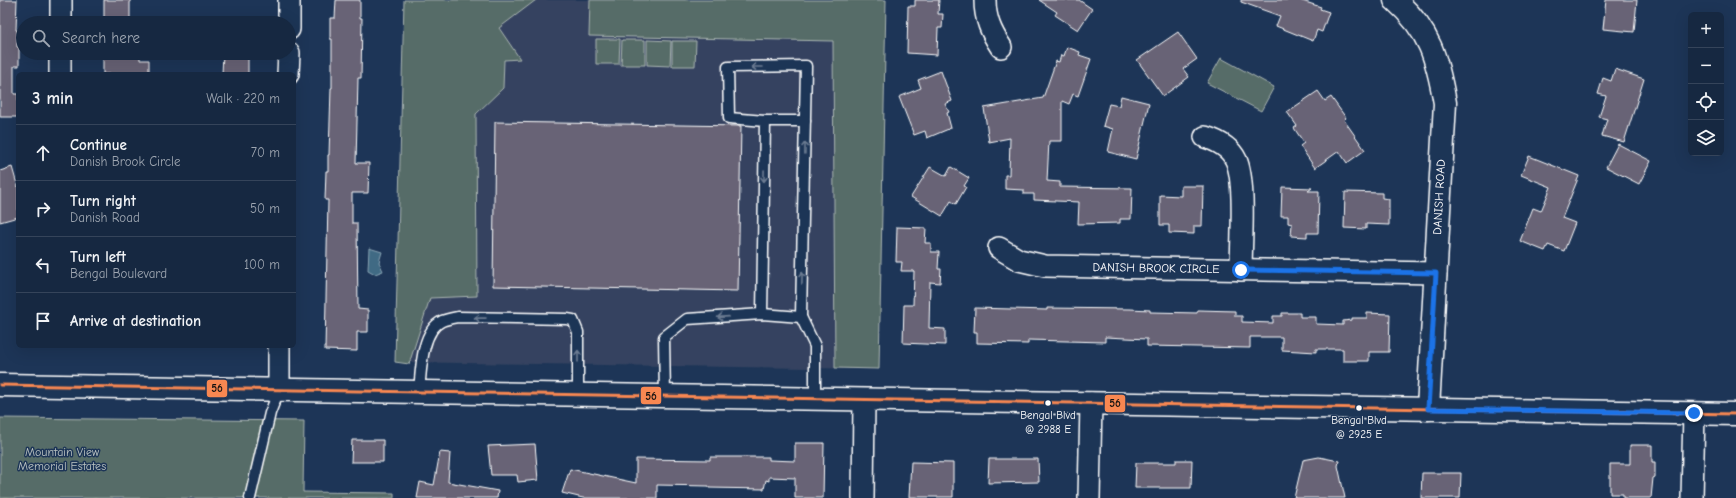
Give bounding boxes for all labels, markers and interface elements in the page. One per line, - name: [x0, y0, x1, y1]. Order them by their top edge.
- map controls: [1688, 12, 1724, 156]
- button: +: [1688, 12, 1724, 48]
- search box: [16, 16, 296, 60]
- icon: search: [30, 27, 52, 49]
- text: Search here: [62, 29, 140, 47]
- button: −: [1688, 48, 1724, 84]
- one-way arrow: [751, 63, 764, 71]
- button: locate: [1688, 84, 1724, 120]
- text: 3 min: [32, 89, 73, 108]
- text: Walk · 220 m: [206, 91, 280, 106]
- button: layers: [1688, 120, 1724, 156]
- text: Continue: [70, 136, 127, 154]
- icon: ahead: [32, 142, 54, 164]
- one-way arrow: [801, 142, 809, 155]
- text: 70 m: [251, 145, 280, 160]
- text: Danish Brook Circle: [70, 154, 180, 169]
- street label: DANISH ROAD: [1430, 159, 1448, 235]
- one-way arrow: [760, 170, 768, 183]
- text: Turn right: [70, 192, 136, 210]
- icon: right: [32, 198, 54, 220]
- text: 50 m: [250, 201, 280, 216]
- text: Danish Road: [70, 210, 140, 225]
- text: Turn left: [70, 248, 126, 266]
- icon: left: [32, 254, 54, 276]
- text: 100 m: [244, 257, 280, 272]
- street label: DANISH BROOK CIRCLE: [1092, 260, 1220, 276]
- route start: [1232, 261, 1250, 279]
- text: Bengal Boulevard: [70, 266, 167, 281]
- one-way arrow: [798, 272, 806, 285]
- icon: arrive: [32, 310, 54, 332]
- text: Arrive at destination: [70, 312, 201, 330]
- one-way arrow: [717, 313, 730, 320]
- one-way arrow: [474, 314, 487, 321]
- one-way arrow: [574, 350, 582, 363]
- line badge: 56: [206, 379, 228, 398]
- text: 56: [211, 382, 223, 395]
- line badge: 56: [640, 386, 662, 405]
- text: 56: [645, 390, 657, 403]
- line badge: 56: [1104, 394, 1126, 413]
- text: 56: [1109, 397, 1121, 410]
- marker: Bengal Blvd @ 2988 E: [1043, 398, 1053, 408]
- marker: Bengal Blvd @ 2925 E: [1354, 403, 1364, 413]
- route end: [1685, 404, 1703, 422]
- place label: Bengal Blvd @ 2988 E: [1020, 409, 1076, 436]
- place label: Bengal Blvd @ 2925 E: [1331, 414, 1387, 441]
- park label: Mountain View Memorial Estates: [18, 445, 106, 473]

